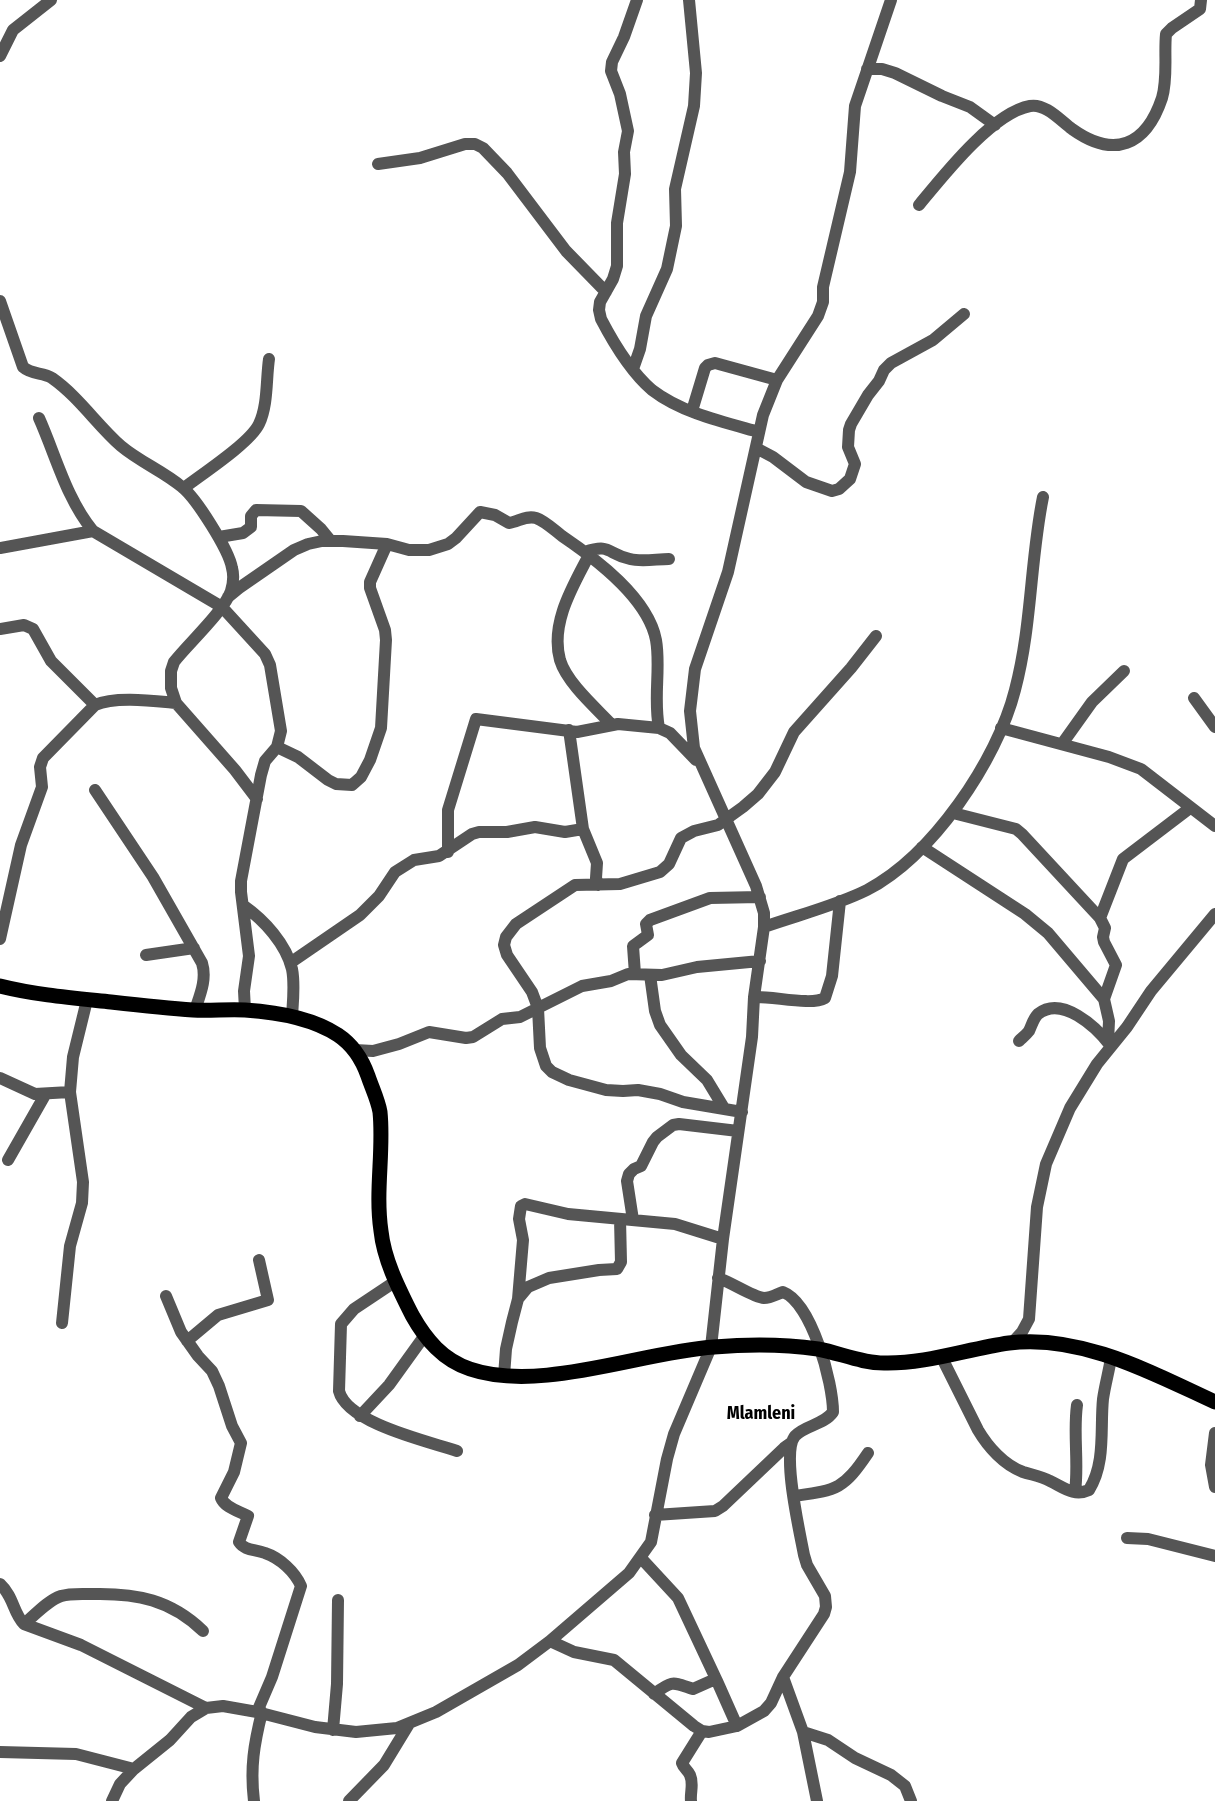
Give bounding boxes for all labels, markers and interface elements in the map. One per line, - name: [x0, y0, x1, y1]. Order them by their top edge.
- district label: Mlamleni: [727, 1403, 795, 1425]

